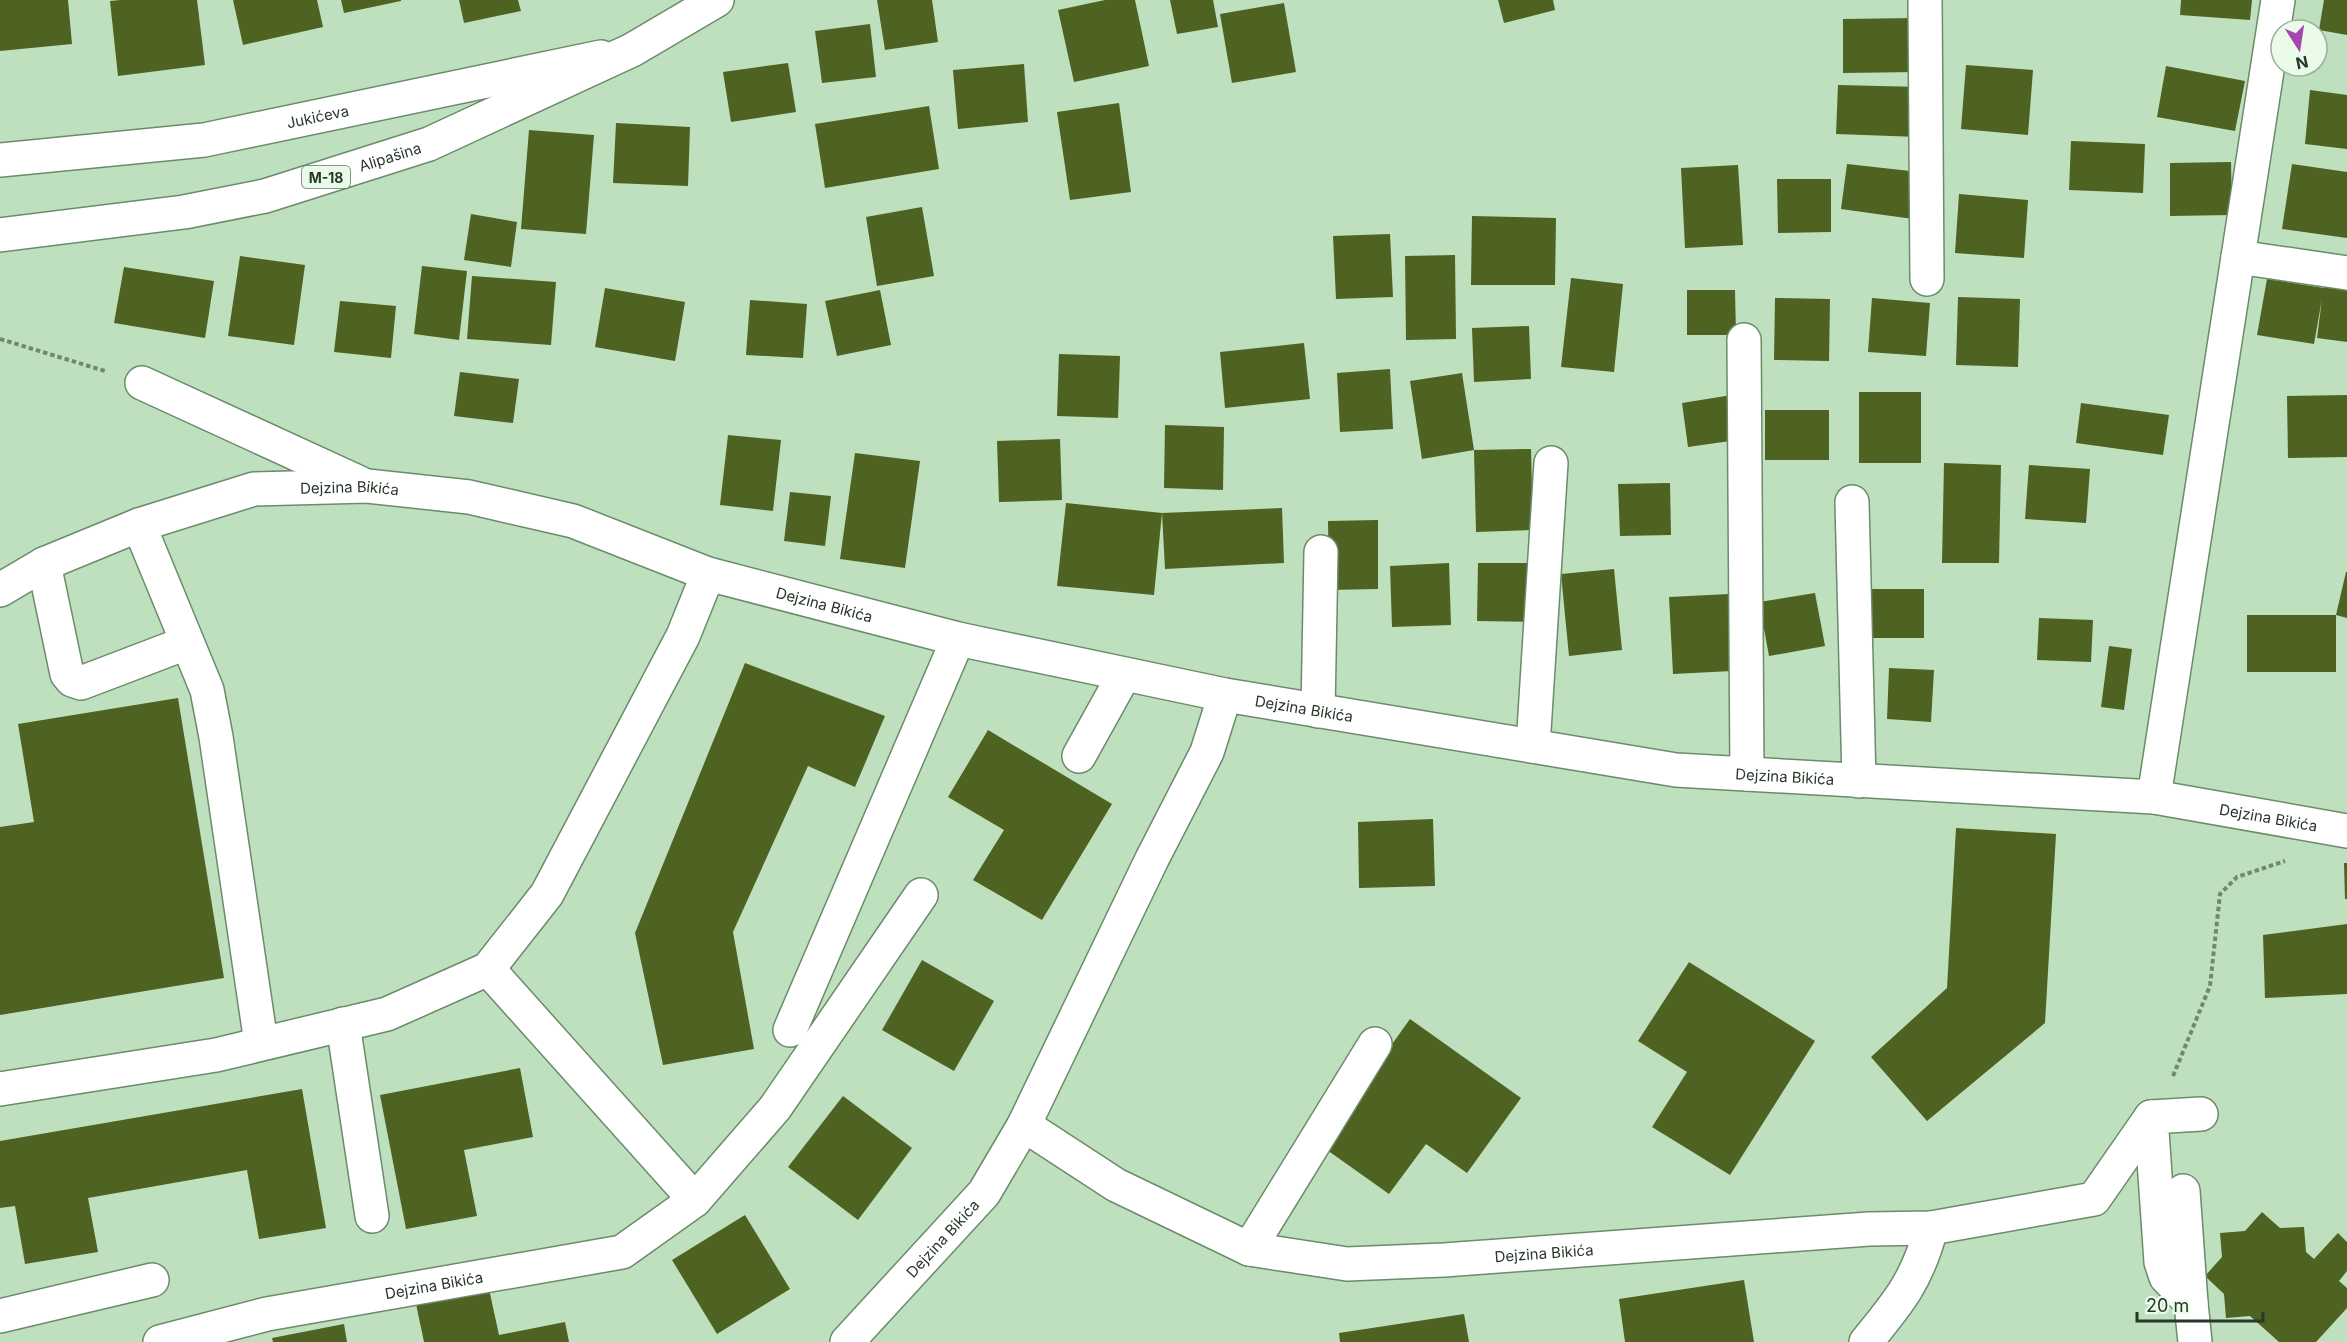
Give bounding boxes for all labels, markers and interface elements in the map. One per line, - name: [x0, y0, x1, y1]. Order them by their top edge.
- north arrow: [2269, 18, 2329, 78]
- text: N: [2294, 52, 2310, 74]
- street label: Jukićeva: [285, 100, 350, 132]
- street label: Alipašina: [356, 138, 423, 175]
- road number: M-18: [302, 166, 350, 188]
- street label: Dejzina Bikića: [300, 477, 400, 499]
- street label: Dejzina Bikića: [774, 583, 875, 626]
- street label: Dejzina Bikića: [1254, 691, 1355, 726]
- street label: Dejzina Bikića: [1735, 764, 1835, 788]
- street label: Dejzina Bikića: [2218, 799, 2319, 835]
- street label: Dejzina Bikića: [902, 1195, 983, 1281]
- street label: Dejzina Bikića: [1494, 1240, 1594, 1266]
- street label: Dejzina Bikića: [383, 1267, 484, 1303]
- scale bar: [2137, 1285, 2263, 1323]
- text: 20 m: [2146, 1295, 2189, 1316]

